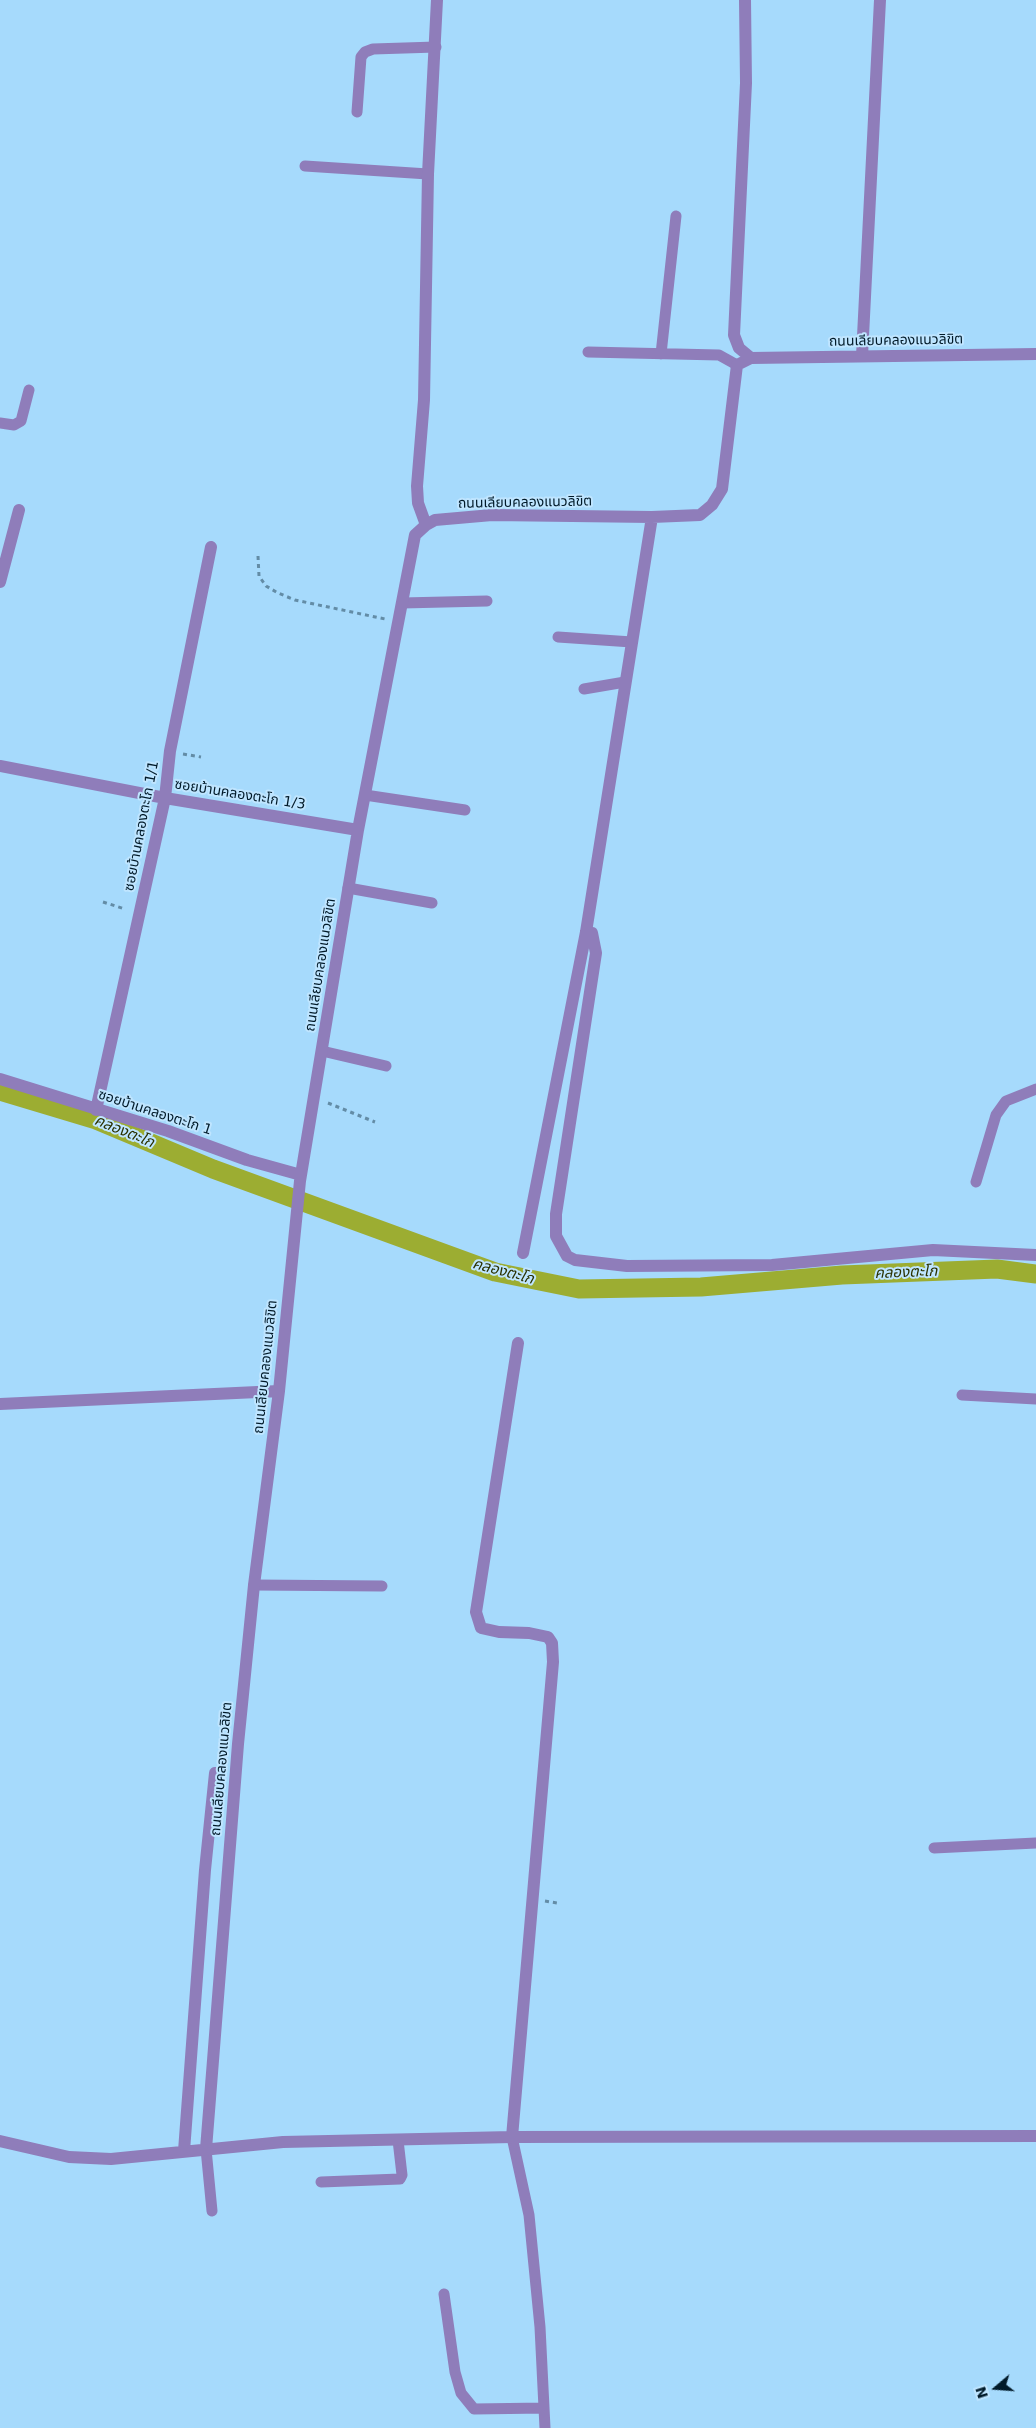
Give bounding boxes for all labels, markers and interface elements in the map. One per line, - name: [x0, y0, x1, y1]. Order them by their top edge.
- street label: ถนนเลียบคลองแนวลิขิต: [829, 331, 963, 351]
- street label: ถนนเลียบคลองแนวลิขิต: [458, 493, 592, 513]
- street label: ซอยบ้านคลองตะโก 1/1: [121, 759, 163, 893]
- street label: ซอยบ้านคลองตะโก 1/3: [173, 776, 307, 814]
- street label: ถนนเลียบคลองแนวลิขิต: [302, 897, 340, 1033]
- street label: ซอยบ้านคลองตะโก 1: [96, 1087, 214, 1139]
- water label: คลองตะโก: [92, 1112, 156, 1152]
- water label: คลองตะโก: [470, 1255, 536, 1289]
- water label: คลองตะโก: [874, 1263, 938, 1283]
- street label: ถนนเลียบคลองแนวลิขิต: [251, 1299, 281, 1435]
- street label: ถนนเลียบคลองแนวลิขิต: [208, 1701, 236, 1837]
- north arrow: [971, 2363, 1021, 2413]
- text: N: [972, 2385, 991, 2401]

